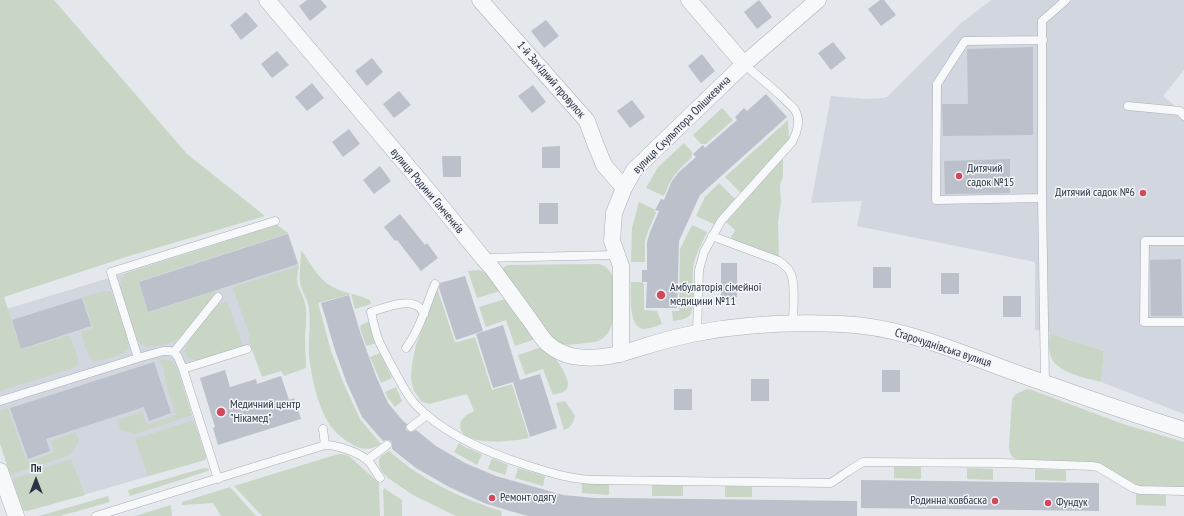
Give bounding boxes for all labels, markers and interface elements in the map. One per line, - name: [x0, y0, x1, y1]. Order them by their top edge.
- street label: 1-й Західний провулок: [514, 39, 588, 121]
- street label: вулиця Скульптора Олішкевича: [630, 73, 734, 177]
- street label: вулиця Родини Гамченків: [387, 145, 467, 237]
- place label: Дитячий садок №15: [967, 162, 1014, 190]
- marker: Дитячий садок №15: [954, 171, 964, 181]
- place label: Дитячий садок №6: [1055, 186, 1135, 200]
- marker: Дитячий садок №6: [1138, 188, 1148, 198]
- place label: Амбулаторія сімейної медицини №11: [670, 281, 761, 309]
- marker: Амбулаторія сімейної медицини №11: [655, 289, 667, 301]
- street label: Старочуднівська вулиця: [893, 326, 993, 370]
- place label: Медичний центр "Нікамед": [230, 398, 301, 426]
- marker: Медичний центр "Нікамед": [215, 406, 227, 418]
- north arrow: [16, 460, 56, 500]
- text: Пн: [31, 461, 41, 475]
- place label: Ремонт одягу: [500, 491, 556, 505]
- marker: Ремонт одягу: [487, 493, 497, 503]
- place label: Родинна ковбаска: [910, 494, 987, 508]
- marker: Родинна ковбаска: [990, 496, 1000, 506]
- place label: Фундук: [1056, 496, 1088, 510]
- marker: Фундук: [1043, 498, 1053, 508]

